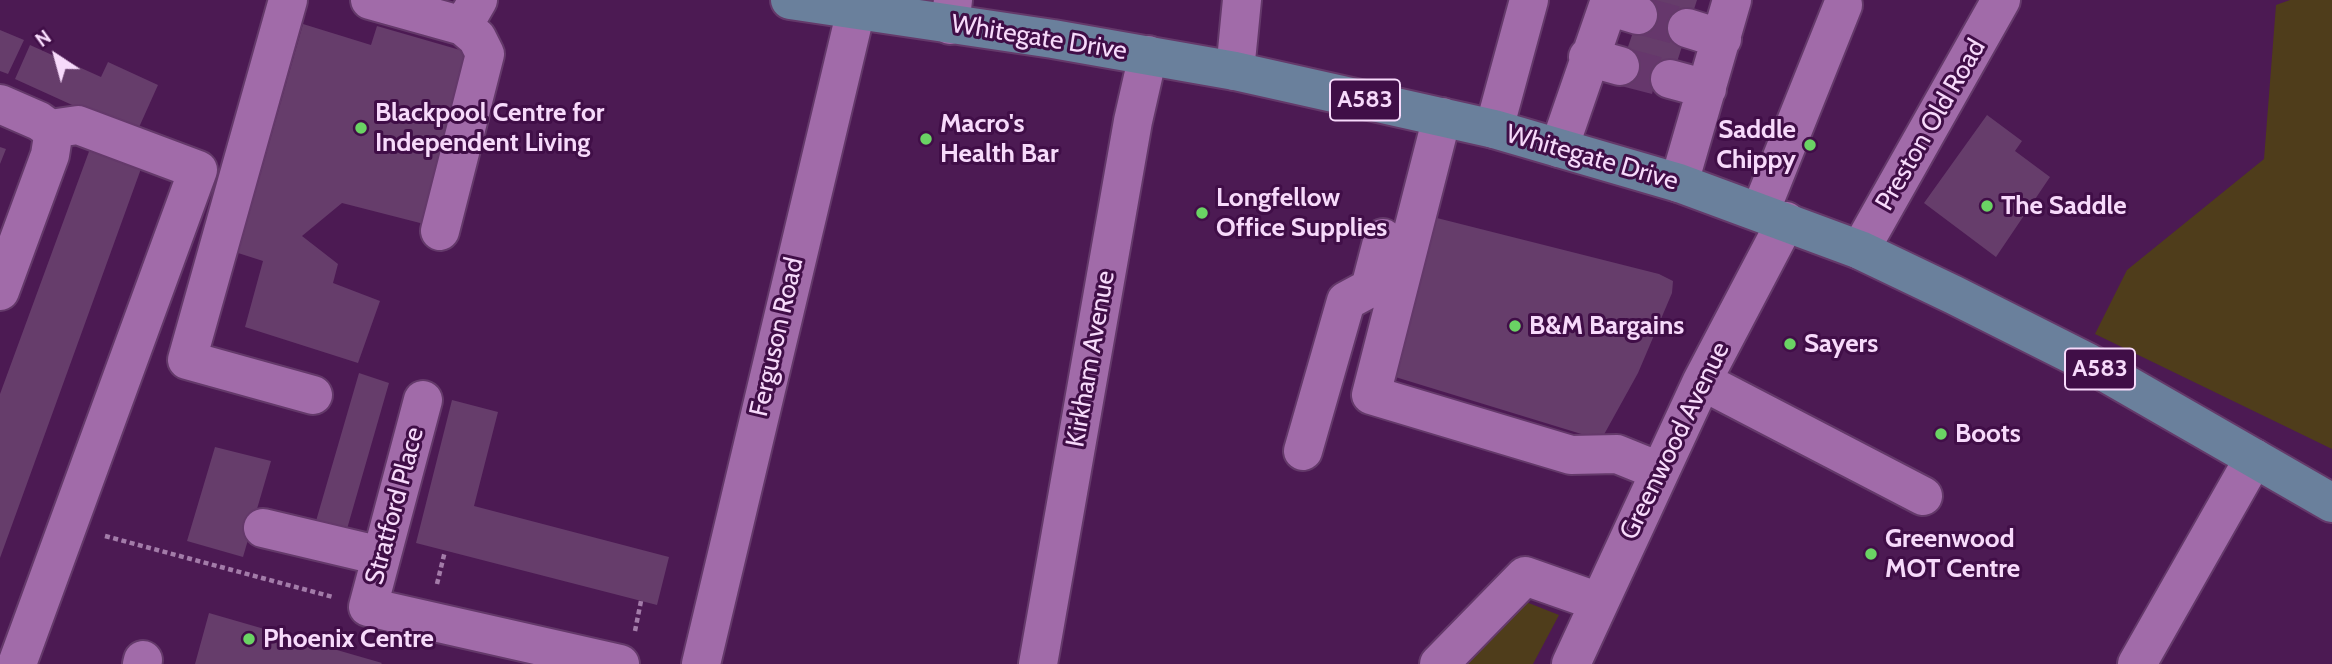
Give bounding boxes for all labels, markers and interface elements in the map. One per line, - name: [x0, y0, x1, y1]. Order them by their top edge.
- street label: Whitegate Drive: [949, 9, 1129, 67]
- north arrow: [21, 21, 91, 91]
- text: N: [31, 25, 56, 52]
- street label: Preston Old Road: [1869, 34, 1993, 216]
- road number: A583: [1330, 80, 1400, 120]
- place label: Blackpool Centre for Independent Living: [375, 97, 604, 158]
- place label: Macro's Health Bar: [940, 108, 1059, 170]
- place label: Saddle Chippy: [1716, 114, 1796, 176]
- street label: Whitegate Drive: [1502, 119, 1682, 197]
- marker: Blackpool Centre for Independent Living: [353, 120, 369, 136]
- marker: Macro's Health Bar: [918, 131, 934, 147]
- marker: Saddle Chippy: [1802, 137, 1818, 153]
- place label: Longfellow Office Supplies: [1216, 182, 1387, 244]
- place label: The Saddle: [2001, 190, 2127, 222]
- marker: The Saddle: [1979, 198, 1995, 214]
- marker: Longfellow Office Supplies: [1194, 205, 1210, 221]
- street label: Ferguson Road: [744, 254, 810, 420]
- street label: Kirkham Avenue: [1060, 268, 1122, 450]
- place label: B&M Bargains: [1529, 310, 1684, 342]
- marker: B&M Bargains: [1507, 318, 1523, 334]
- place label: Sayers: [1804, 328, 1878, 360]
- marker: Sayers: [1782, 336, 1798, 352]
- street label: Greenwood Avenue: [1614, 337, 1736, 545]
- road number: A583: [2065, 348, 2135, 390]
- place label: Boots: [1955, 418, 2021, 450]
- street label: Stratford Place: [359, 424, 431, 588]
- marker: Boots: [1933, 426, 1949, 442]
- place label: Greenwood MOT Centre: [1885, 523, 2020, 584]
- marker: Greenwood MOT Centre: [1863, 546, 1879, 562]
- place label: Phoenix Centre: [263, 623, 434, 655]
- marker: Phoenix Centre: [241, 631, 257, 647]

